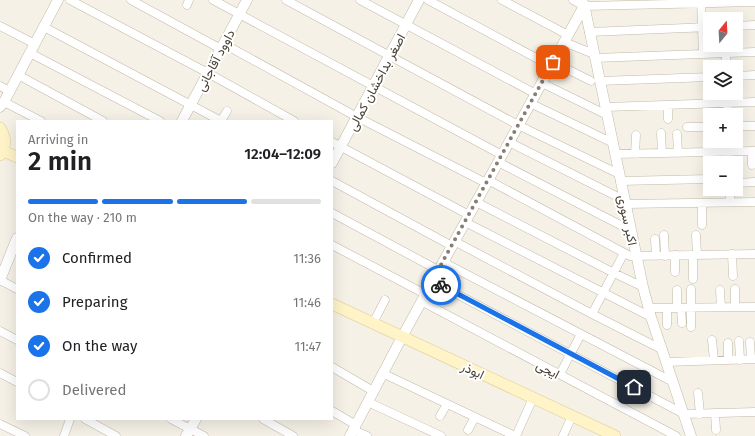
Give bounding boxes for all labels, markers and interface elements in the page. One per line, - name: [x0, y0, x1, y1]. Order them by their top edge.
- north arrow: [703, 12, 743, 52]
- map controls: [703, 12, 743, 196]
- street label: داوود آقاجانی: [193, 27, 239, 94]
- street label: اصغر بداخشان کمالی: [345, 31, 409, 134]
- pin: [536, 45, 570, 79]
- icon: bag: [542, 51, 564, 73]
- button: layers: [703, 60, 743, 100]
- button: +: [703, 108, 743, 148]
- text: Arriving in: [28, 132, 88, 147]
- text: 12:04–12:09: [244, 145, 321, 163]
- text: 2 min: [28, 146, 92, 177]
- button: −: [703, 156, 743, 196]
- street label: اکبر سوری: [614, 193, 640, 247]
- text: On the way · 210 m: [28, 210, 137, 225]
- icon: check: [28, 247, 50, 269]
- text: Confirmed: [62, 249, 132, 267]
- text: 11:36: [293, 251, 321, 266]
- courier: [421, 265, 461, 305]
- icon: bike: [430, 274, 452, 296]
- icon: check: [28, 291, 50, 313]
- text: Preparing: [62, 293, 127, 311]
- text: 11:46: [293, 295, 321, 310]
- icon: check: [28, 335, 50, 357]
- text: On the way: [62, 337, 137, 355]
- text: 11:47: [294, 339, 321, 354]
- street label: ایجی: [533, 357, 562, 383]
- street label: ابوذر: [458, 358, 487, 383]
- pin: [617, 370, 651, 404]
- icon: home: [623, 376, 645, 398]
- text: Delivered: [62, 381, 126, 399]

